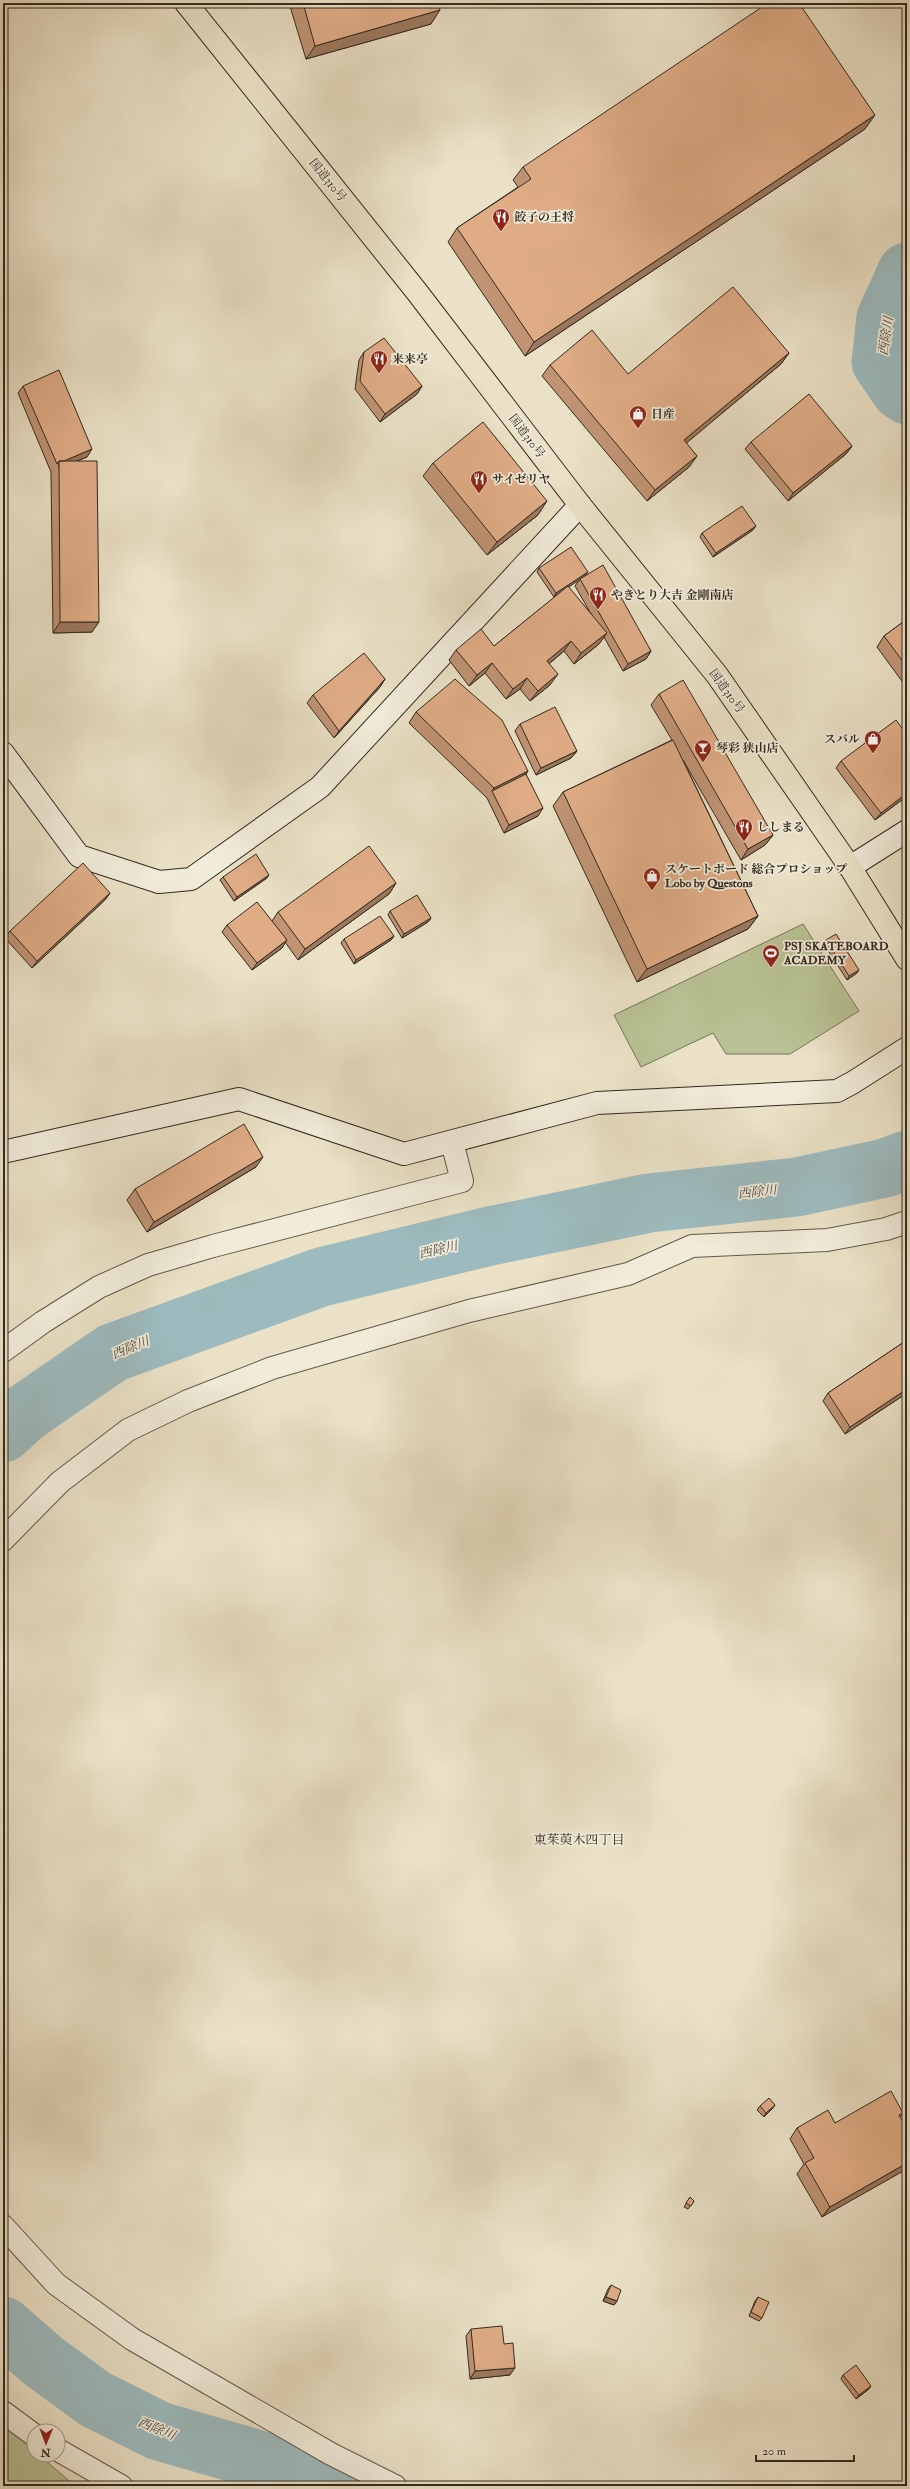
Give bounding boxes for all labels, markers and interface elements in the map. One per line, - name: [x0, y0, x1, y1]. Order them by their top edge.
- street label: 国道310号: [306, 156, 349, 205]
- restaurant icon: 餃子の王将: [491, 207, 511, 232]
- place label: 餃子の王将: [514, 210, 574, 225]
- water label: 西除川: [875, 314, 897, 357]
- restaurant icon: 来来亭: [369, 349, 389, 374]
- place label: 来来亭: [392, 352, 428, 367]
- shop icon: 日産: [628, 404, 648, 429]
- place label: 日産: [651, 407, 675, 422]
- street label: 国道310号: [505, 411, 548, 461]
- restaurant icon: サイゼリヤ: [469, 469, 489, 494]
- place label: サイゼリヤ: [492, 472, 551, 487]
- restaurant icon: やきとり大吉 金剛南店: [588, 585, 608, 610]
- place label: やきとり大吉 金剛南店: [611, 588, 734, 603]
- street label: 国道310号: [706, 666, 748, 716]
- shop icon: スバル: [863, 729, 883, 754]
- place label: スバル: [824, 732, 860, 747]
- bar icon: 琴彩 狭山店: [693, 738, 713, 763]
- place label: 琴彩 狭山店: [716, 741, 779, 756]
- restaurant icon: ししまる: [734, 817, 754, 842]
- place label: ししまる: [757, 820, 805, 835]
- place label: スケートボード 総合プロショップ Lobo by Questons: [665, 862, 847, 891]
- shop icon: スケートボード 総合プロショップ Lobo by Questons: [642, 866, 662, 891]
- place label: PSJ SKATEBOARD ACADEMY: [783, 939, 889, 968]
- sports icon: PSJ SKATEBOARD ACADEMY: [761, 943, 781, 968]
- water label: 西除川: [737, 1182, 779, 1202]
- water label: 西除川: [417, 1237, 461, 1262]
- water label: 西除川: [109, 1332, 153, 1363]
- district label: 東茱萸木四丁目: [533, 1832, 625, 1848]
- water label: 西除川: [136, 2414, 180, 2444]
- north arrow: [26, 2423, 66, 2463]
- scale bar: [756, 2437, 854, 2463]
- text: 20 m: [762, 2444, 787, 2459]
- text: N: [40, 2446, 52, 2459]

